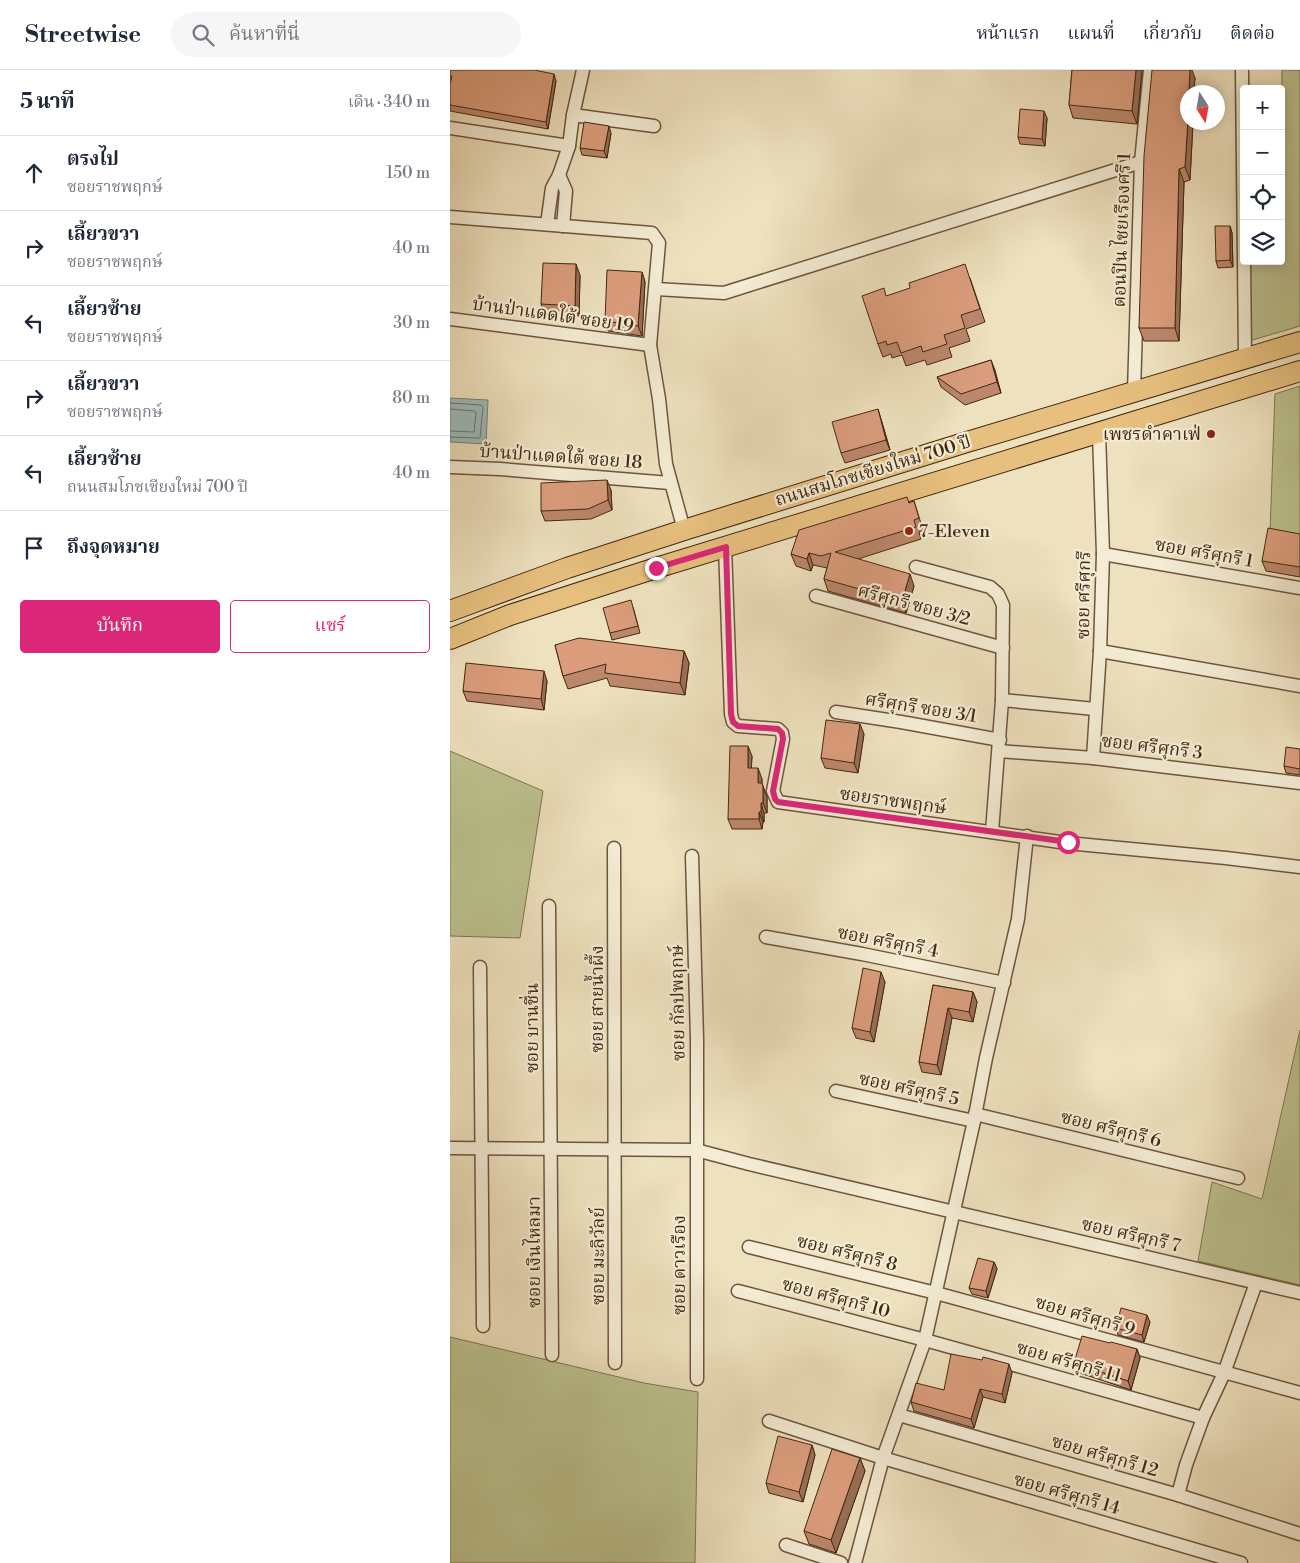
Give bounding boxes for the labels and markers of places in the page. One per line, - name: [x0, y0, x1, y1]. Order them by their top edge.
- place label: เพชรดำคาเฟ่: [1103, 423, 1201, 446]
- marker: เพชรดำคาเฟ่: [1205, 428, 1217, 440]
- place label: 7-Eleven: [919, 520, 990, 543]
- marker: 7-Eleven: [903, 525, 915, 537]

